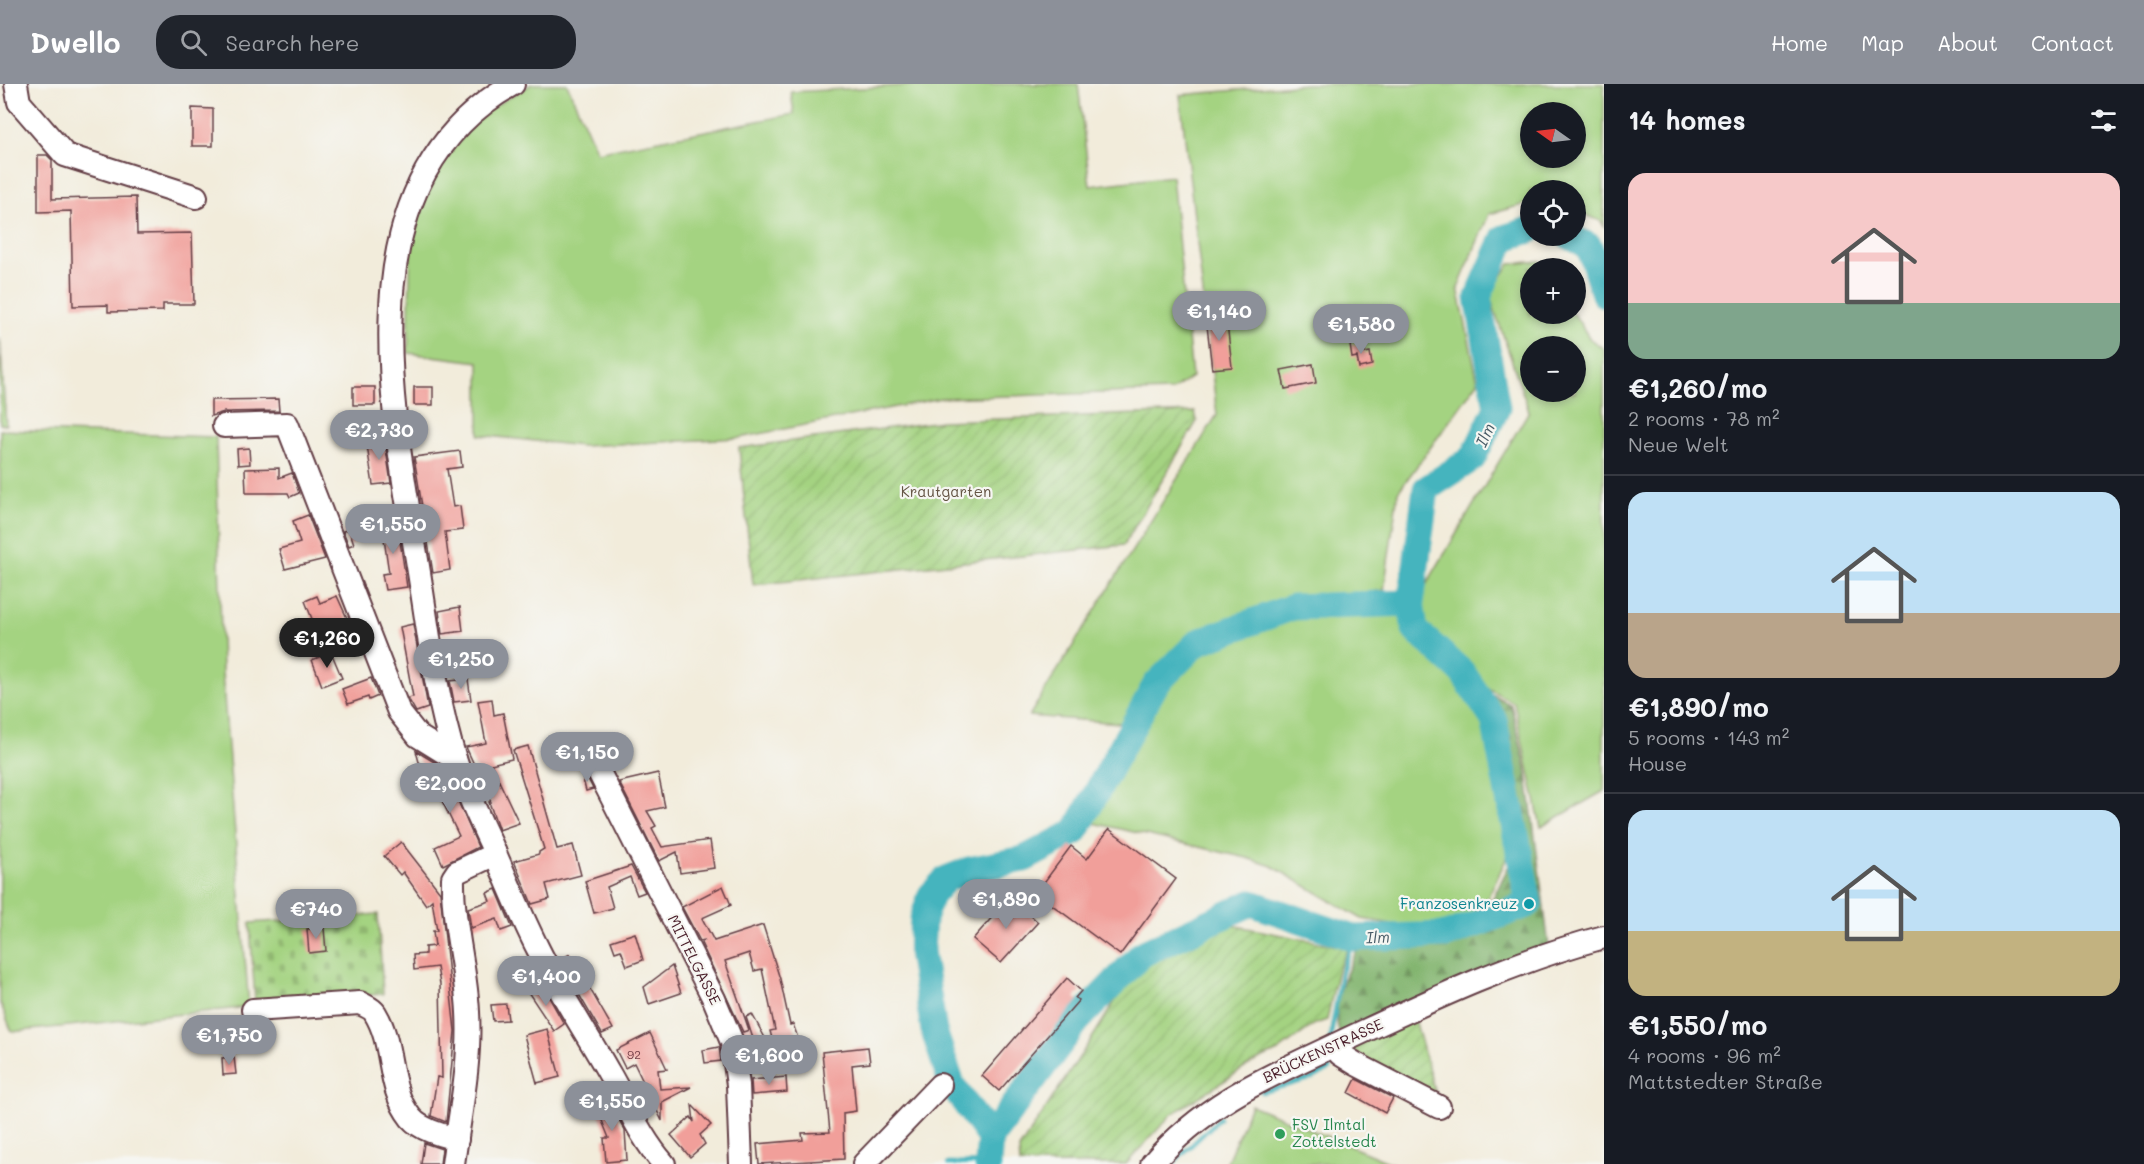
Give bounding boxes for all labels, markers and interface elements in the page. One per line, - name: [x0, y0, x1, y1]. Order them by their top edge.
- search box: [156, 15, 576, 69]
- text: Dwello: [30, 24, 120, 60]
- icon: search: [177, 26, 210, 59]
- text: Search here: [225, 28, 359, 57]
- text: Home: [1771, 29, 1828, 56]
- text: Map: [1861, 29, 1904, 56]
- text: About: [1937, 29, 1998, 56]
- text: Contact: [2031, 29, 2114, 56]
- north arrow: [1520, 102, 1586, 168]
- map controls: [1520, 102, 1586, 402]
- text: 14 homes: [1628, 103, 1746, 137]
- icon: filters: [2087, 104, 2120, 137]
- button: locate: [1520, 180, 1586, 246]
- icon: home: [1820, 212, 1928, 320]
- button: +: [1520, 258, 1586, 324]
- pin: €1,140: [1170, 291, 1268, 342]
- text: €1,140: [1186, 297, 1252, 323]
- pin: €1,580: [1312, 304, 1410, 355]
- text: €1,580: [1327, 310, 1395, 336]
- button: −: [1520, 336, 1586, 402]
- text: €1,260/mo: [1628, 371, 1767, 405]
- text: 2 rooms · 78 m²: [1628, 405, 1780, 431]
- pin: €2,730: [330, 410, 428, 461]
- text: €2,730: [344, 416, 414, 442]
- water label: Ilm: [1470, 420, 1499, 450]
- text: Neue Welt: [1628, 431, 1729, 457]
- park label: Krautgarten: [901, 481, 991, 501]
- pin: €1,550: [344, 504, 442, 555]
- text: €1,550: [359, 510, 427, 536]
- icon: home: [1820, 531, 1928, 639]
- pin: €1,260: [278, 618, 376, 669]
- text: €1,260: [293, 624, 361, 650]
- pin: €1,250: [412, 639, 510, 690]
- text: €1,250: [428, 645, 494, 671]
- text: €1,890/mo: [1628, 690, 1769, 724]
- text: 5 rooms · 143 m²: [1628, 724, 1789, 750]
- pin: €1,150: [538, 732, 636, 783]
- text: €1,150: [555, 738, 619, 764]
- text: House: [1628, 750, 1687, 776]
- pin: €2,000: [401, 763, 499, 814]
- text: €2,000: [414, 769, 486, 795]
- icon: home: [1820, 849, 1928, 957]
- pin: €1,890: [957, 879, 1055, 930]
- text: €1,890: [972, 885, 1040, 911]
- pin: €740: [280, 889, 352, 940]
- place label: Franzosenkreuz: [1400, 893, 1517, 913]
- text: €740: [290, 895, 342, 921]
- marker: Franzosenkreuz: [1522, 897, 1536, 911]
- street label: MITTELGASSE: [664, 911, 726, 1008]
- water label: Ilm: [1366, 926, 1390, 947]
- pin: €1,400: [497, 956, 595, 1007]
- text: €1,400: [511, 962, 581, 988]
- text: €1,550/mo: [1628, 1008, 1767, 1042]
- street label: BRÜCKENSTRASSE: [1259, 1013, 1386, 1087]
- pin: €1,750: [180, 1015, 278, 1066]
- text: €1,750: [196, 1021, 262, 1047]
- pin: €1,600: [720, 1035, 818, 1086]
- text: €1,600: [734, 1041, 804, 1067]
- text: 4 rooms · 96 m²: [1628, 1042, 1781, 1068]
- house number: 92: [627, 1046, 641, 1062]
- text: Mattstedter Straße: [1628, 1068, 1823, 1094]
- pin: €1,550: [563, 1081, 661, 1132]
- text: €1,550: [578, 1087, 646, 1113]
- place label: FSV Ilmtal Zottelstedt: [1292, 1114, 1377, 1151]
- marker: FSV Ilmtal Zottelstedt: [1273, 1127, 1287, 1141]

